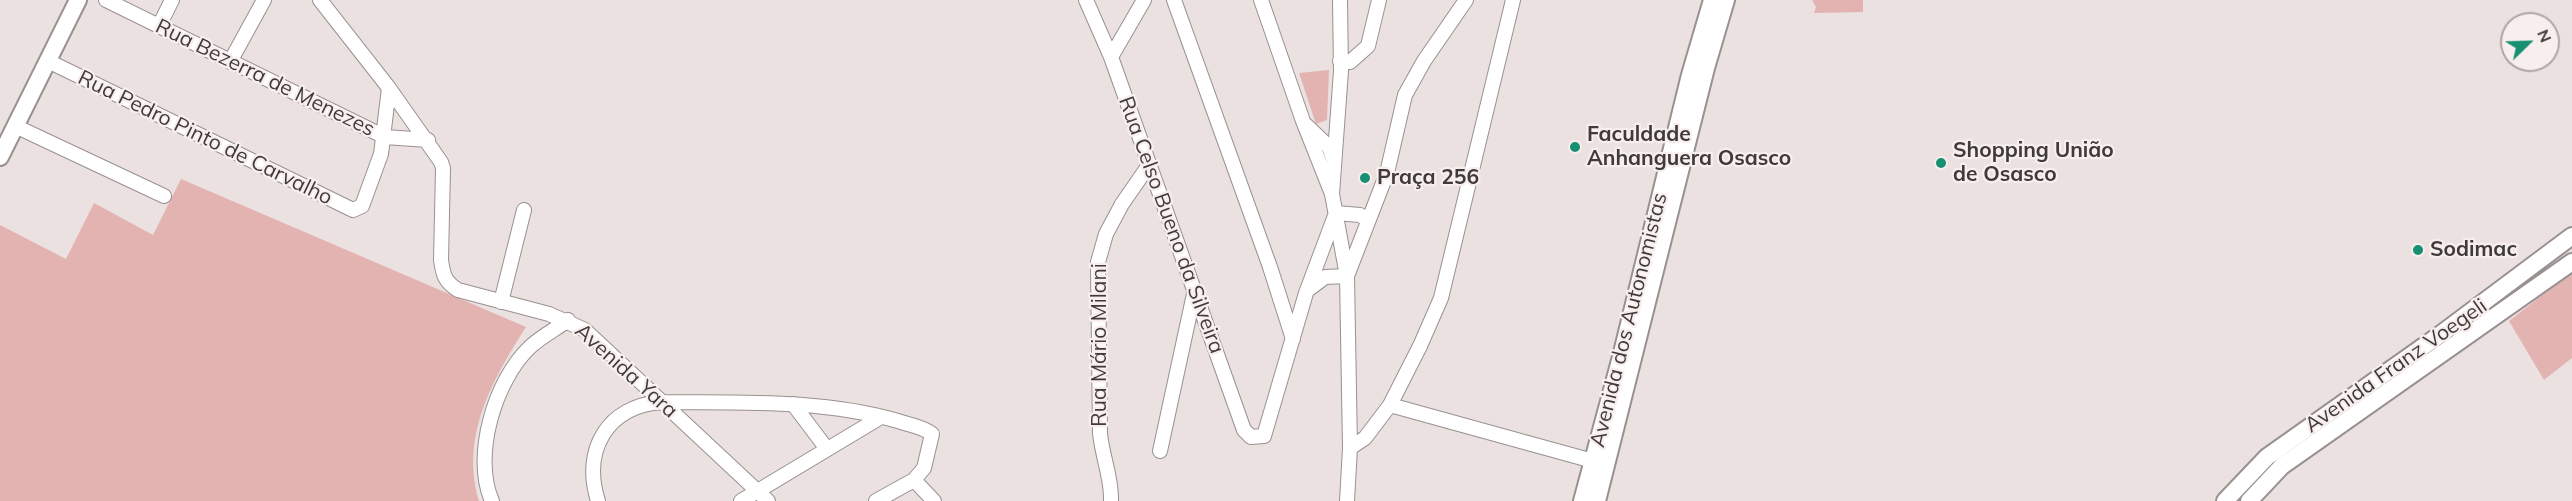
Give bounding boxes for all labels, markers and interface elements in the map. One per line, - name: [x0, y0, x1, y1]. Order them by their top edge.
- north arrow: [2500, 12, 2560, 72]
- street label: Rua Bezerra de Menezes: [151, 14, 379, 142]
- text: N: [2533, 26, 2556, 45]
- street label: Rua Pedro Pinto de Carvalho: [74, 65, 336, 211]
- street label: Rua Celso Bueno da Silveira: [1113, 93, 1229, 357]
- place label: Faculdade Anhanguera Osasco: [1587, 122, 1791, 172]
- place label: Shopping União de Osasco: [1953, 138, 2114, 188]
- marker: Faculdade Anhanguera Osasco: [1568, 140, 1582, 154]
- marker: Shopping União de Osasco: [1934, 156, 1948, 170]
- place label: Praça 256: [1377, 165, 1479, 191]
- marker: Praça 256: [1358, 171, 1372, 185]
- street label: Avenida dos Autonomistas: [1585, 190, 1673, 450]
- place label: Sodimac: [2430, 237, 2517, 263]
- marker: Sodimac: [2411, 243, 2425, 257]
- street label: Rua Mário Milani: [1087, 263, 1113, 427]
- street label: Avenida Franz Voegeli: [2300, 294, 2492, 438]
- street label: Avenida Yara: [570, 318, 682, 424]

